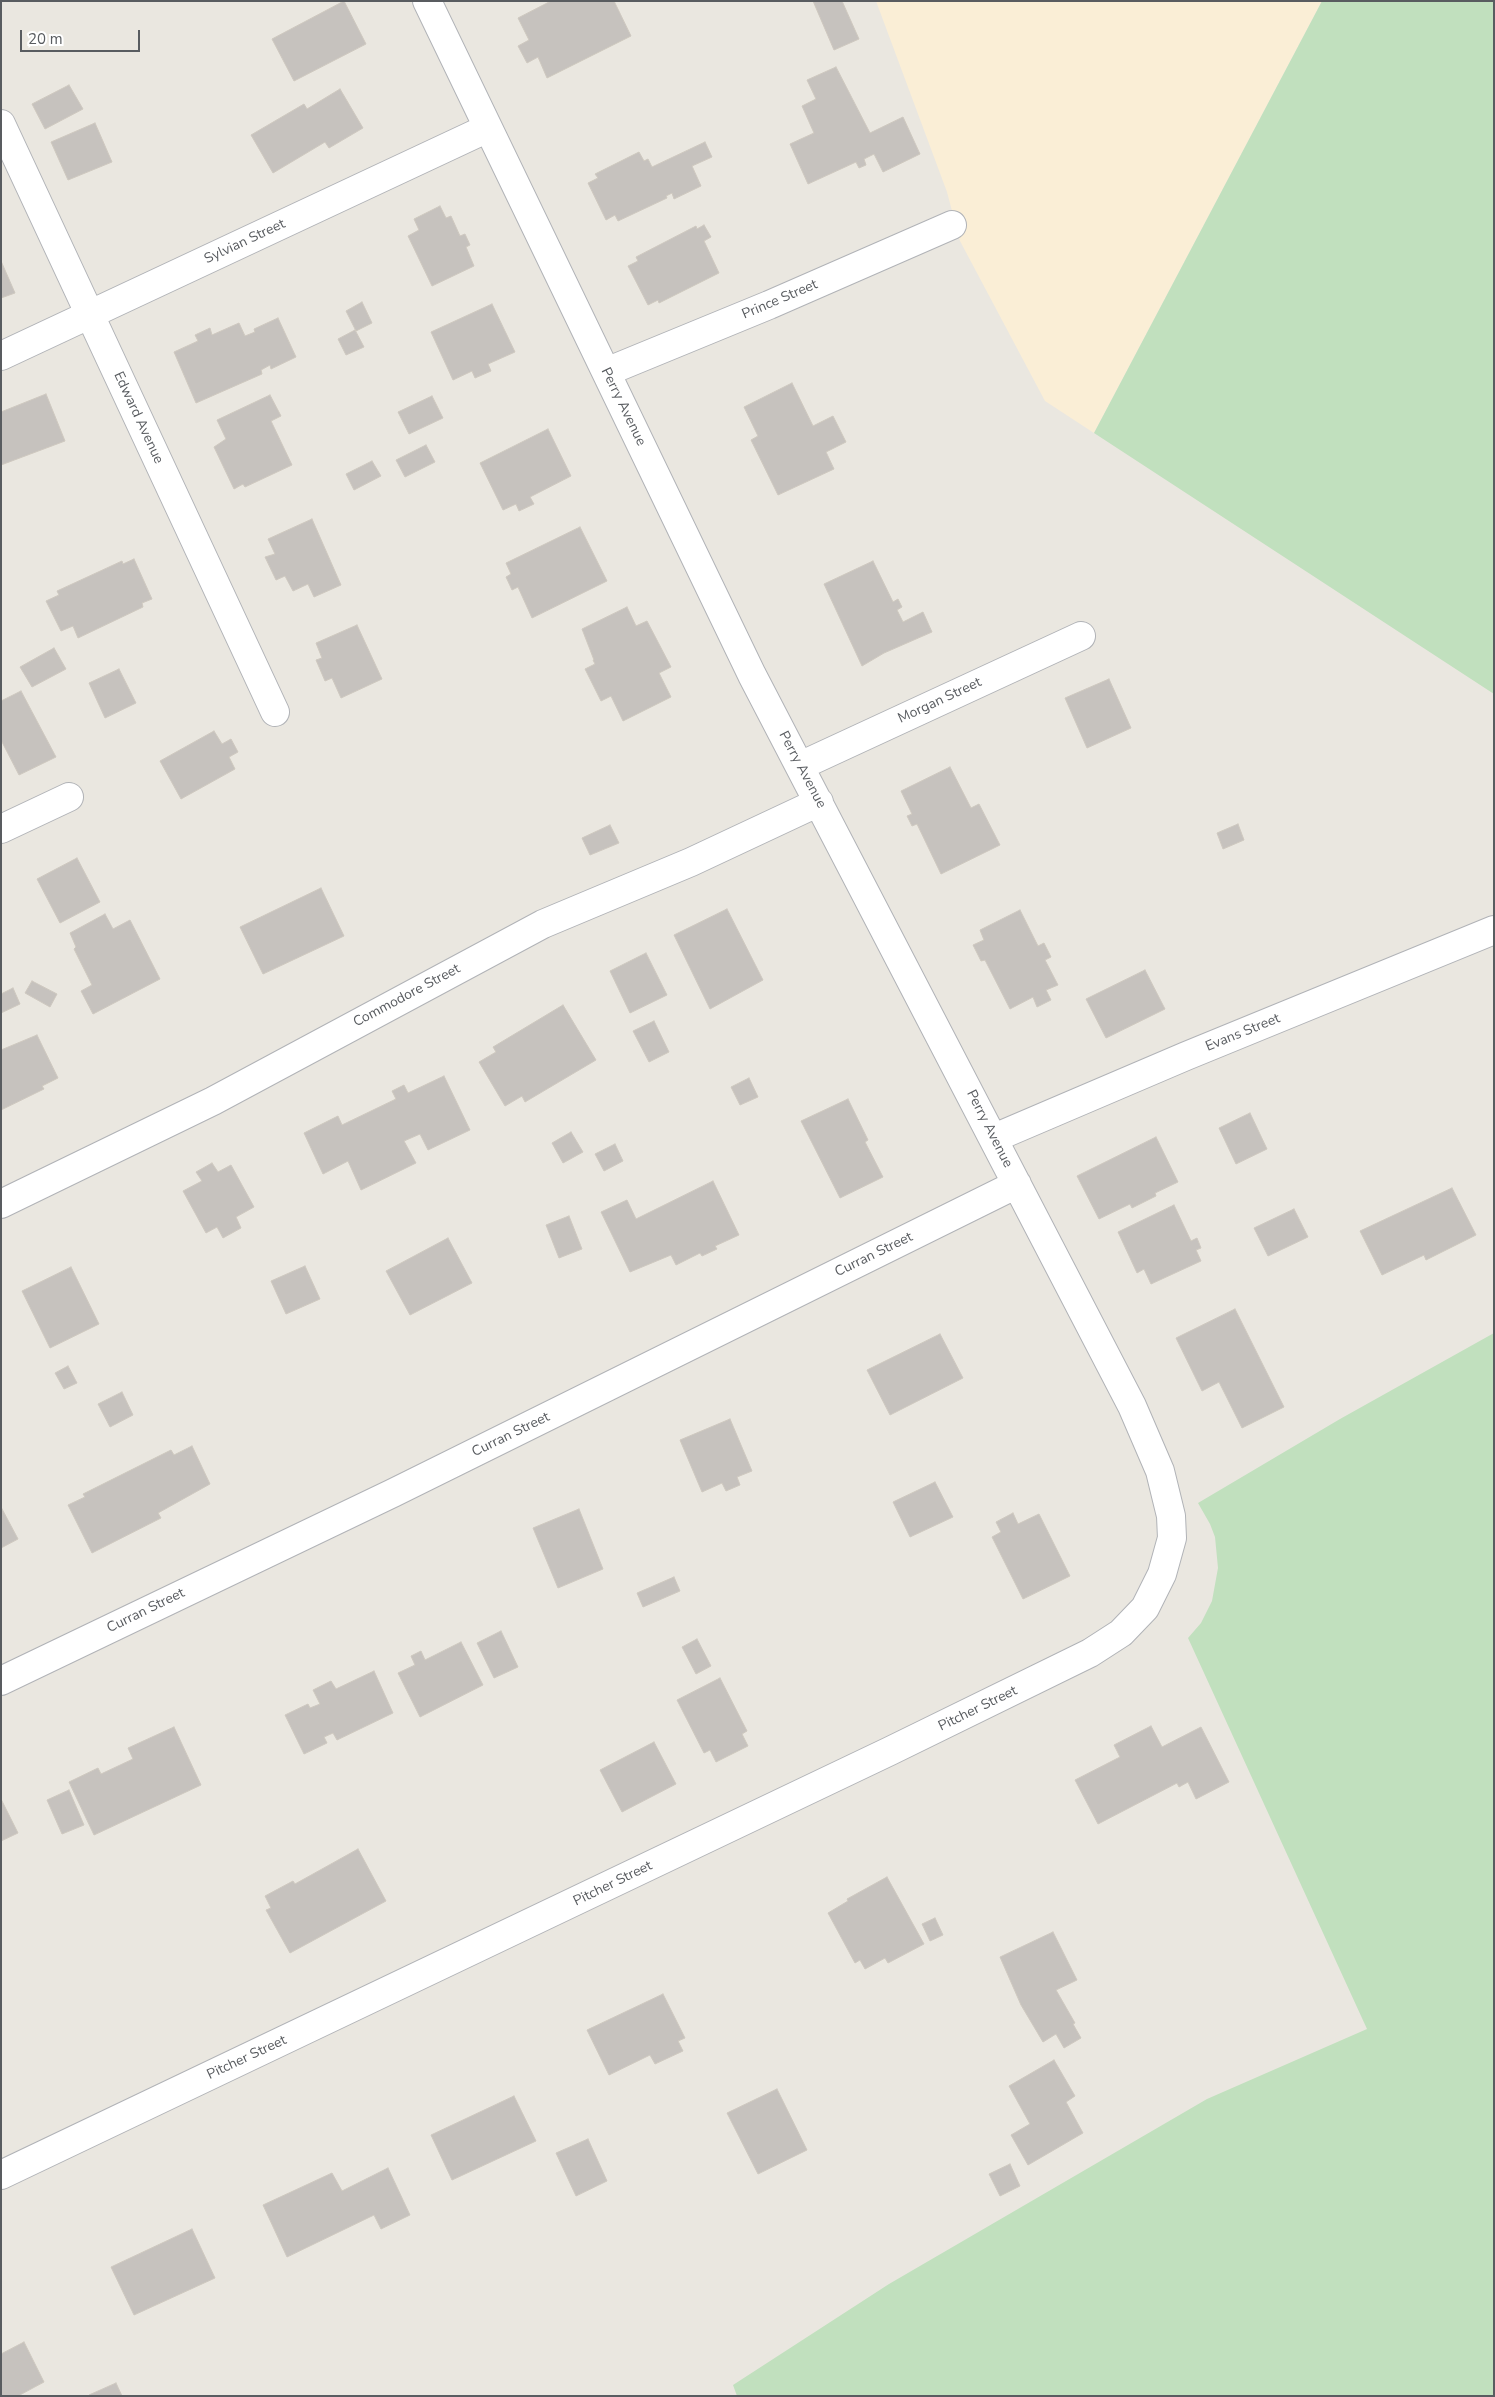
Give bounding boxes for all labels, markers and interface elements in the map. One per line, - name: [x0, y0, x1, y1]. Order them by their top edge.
- scale bar: [22, 20, 142, 52]
- text: 20 m: [28, 29, 63, 49]
- street label: Sylvian Street: [202, 216, 288, 268]
- street label: Prince Street: [740, 277, 820, 323]
- street label: Perry Avenue: [597, 365, 649, 449]
- street label: Edward Avenue: [109, 369, 167, 467]
- street label: Morgan Street: [896, 674, 984, 728]
- street label: Perry Avenue: [775, 729, 829, 811]
- street label: Commodore Street: [351, 961, 463, 1031]
- street label: Evans Street: [1203, 1010, 1283, 1056]
- street label: Perry Avenue: [962, 1087, 1016, 1171]
- street label: Curran Street: [832, 1229, 916, 1281]
- street label: Curran Street: [469, 1409, 553, 1461]
- street label: Curran Street: [104, 1585, 188, 1637]
- street label: Pitcher Street: [936, 1683, 1020, 1735]
- street label: Pitcher Street: [571, 1858, 655, 1910]
- street label: Pitcher Street: [205, 2032, 289, 2084]

